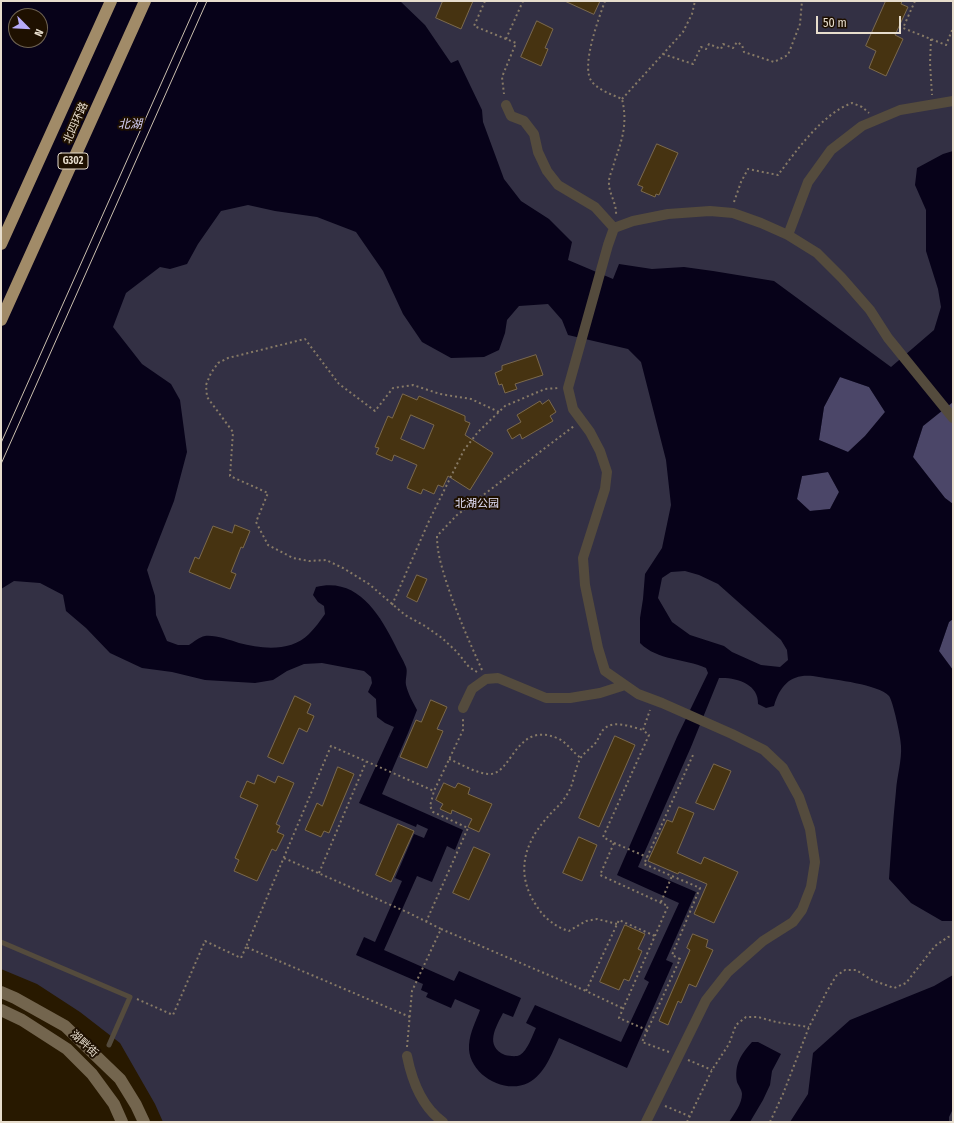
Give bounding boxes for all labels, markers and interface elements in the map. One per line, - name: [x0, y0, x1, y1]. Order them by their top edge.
- north arrow: [8, 8, 48, 48]
- scale bar: [818, 8, 903, 34]
- text: 50 m: [823, 16, 847, 30]
- text: N: [31, 27, 46, 38]
- street label: 北四环路: [61, 100, 91, 146]
- water label: 北湖: [118, 118, 142, 132]
- road number: G302: [58, 153, 88, 169]
- park label: 北湖公园: [455, 497, 499, 511]
- street label: 湖畔街: [67, 1028, 101, 1060]

